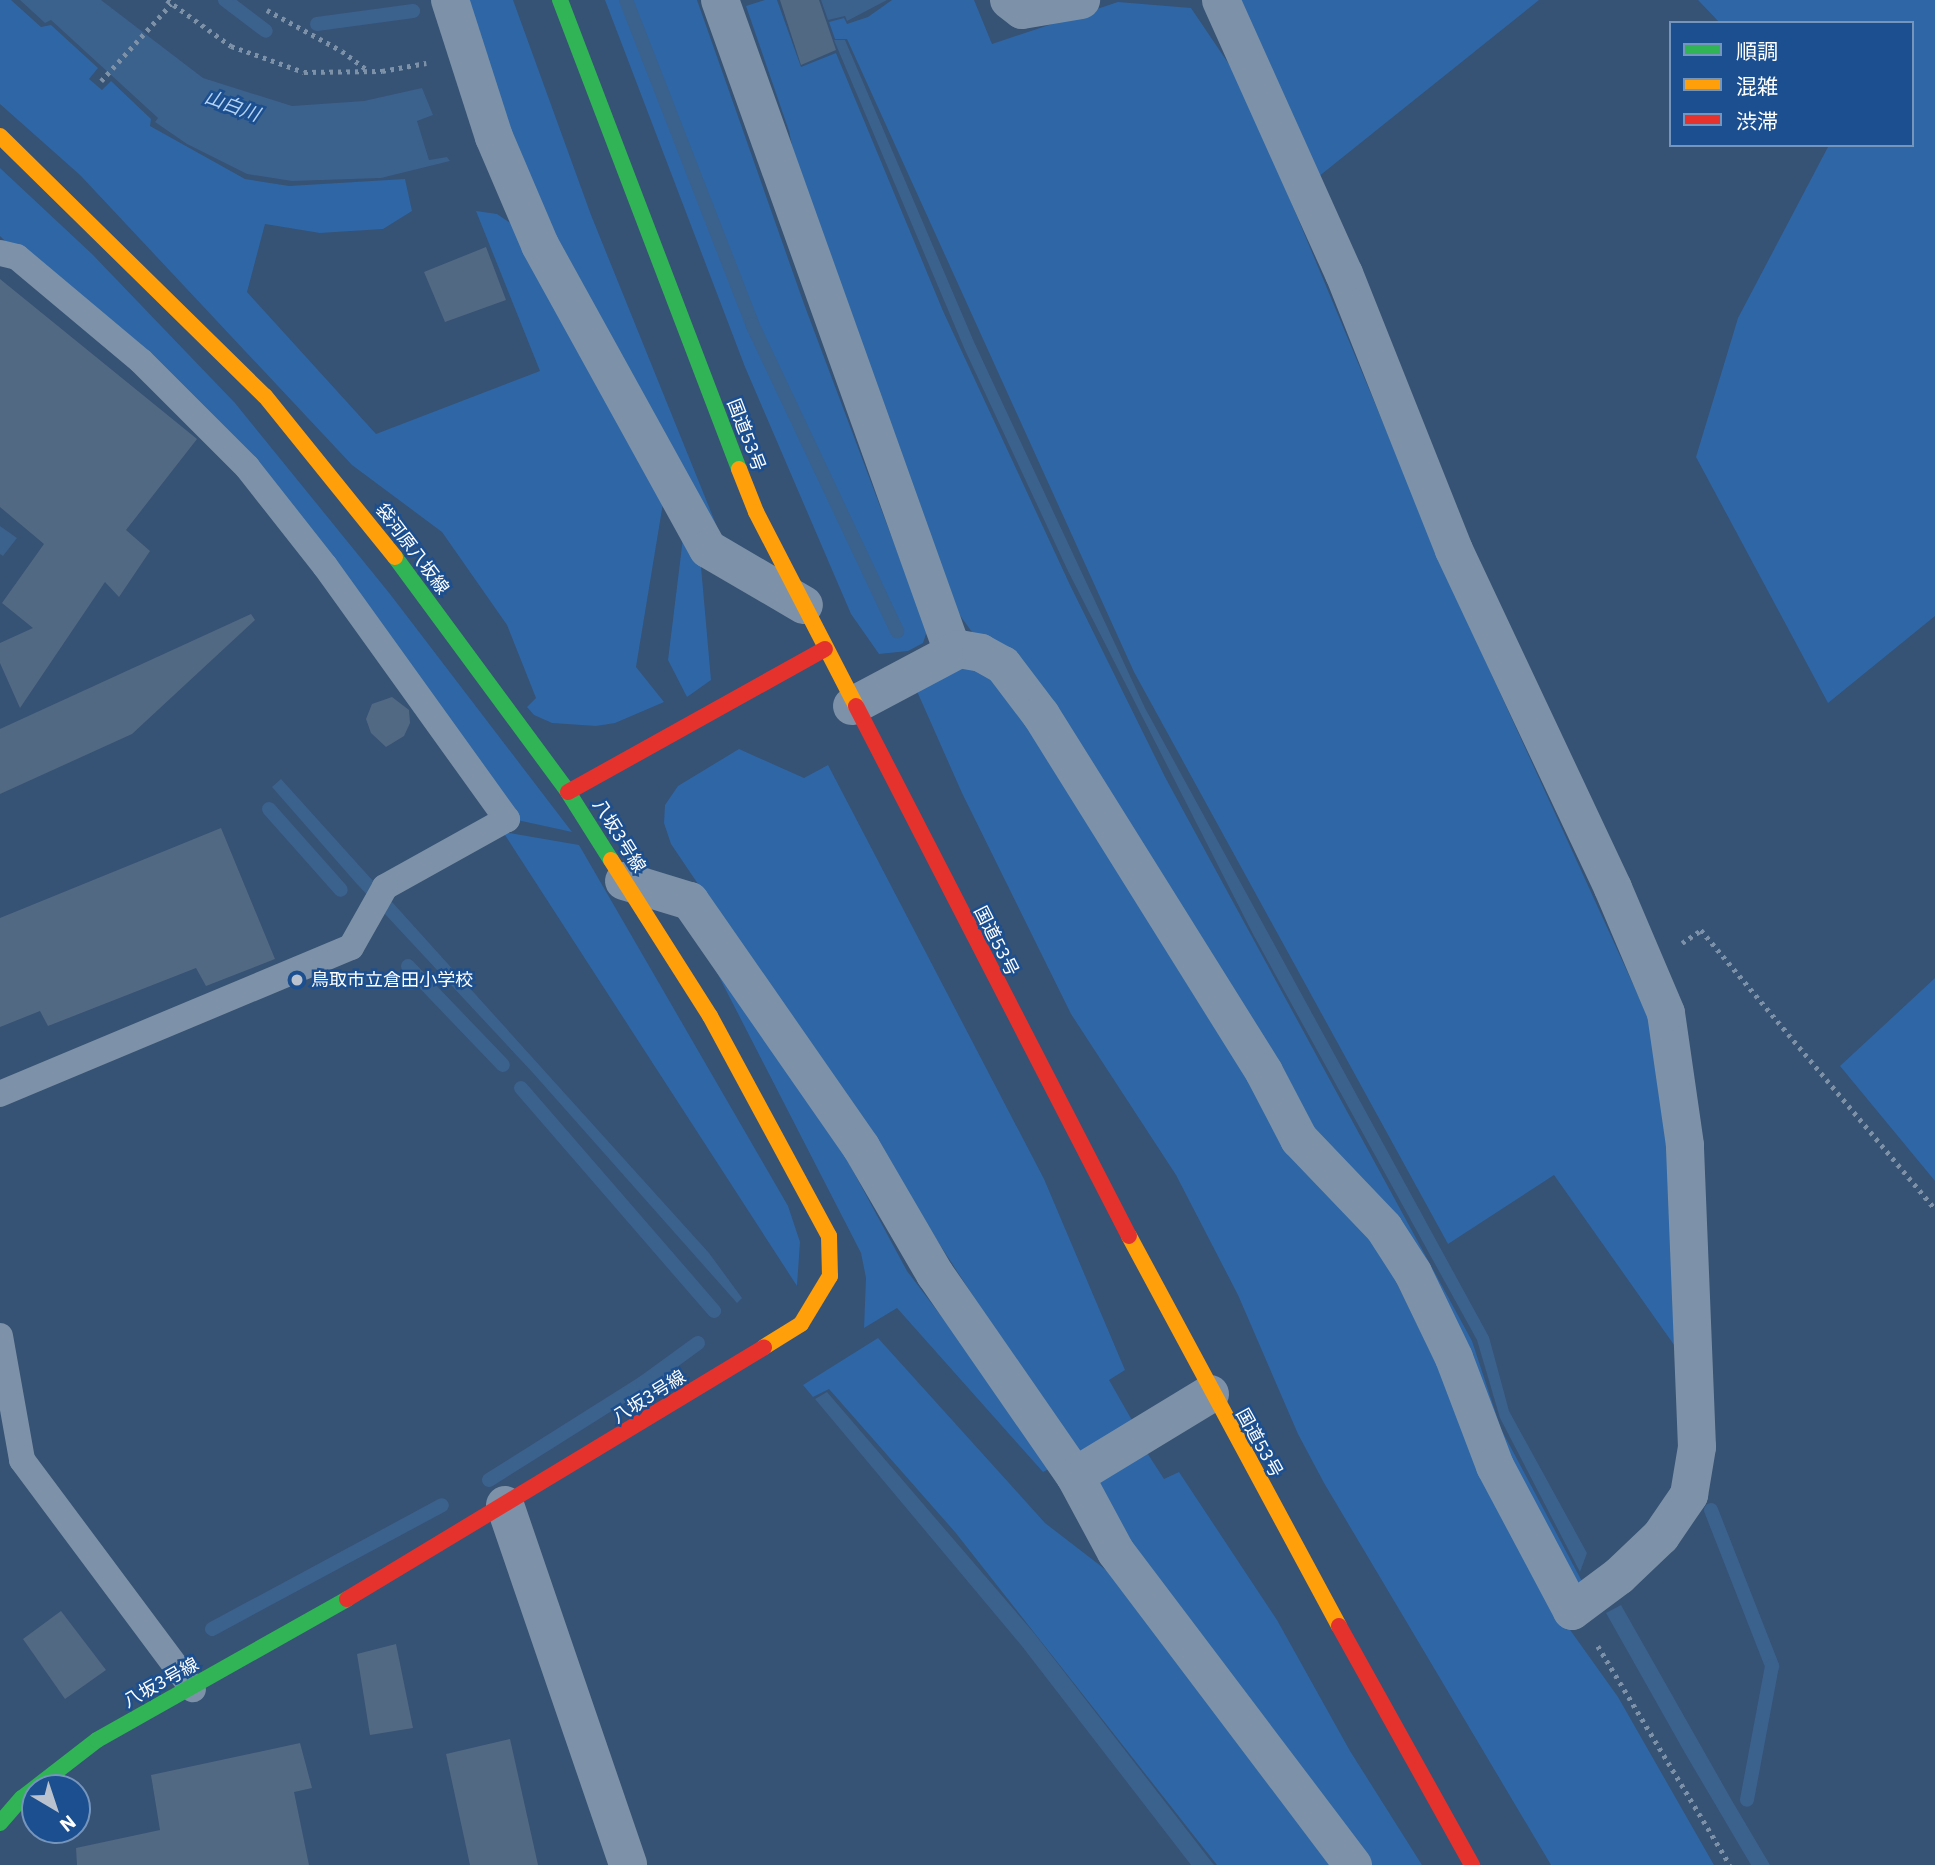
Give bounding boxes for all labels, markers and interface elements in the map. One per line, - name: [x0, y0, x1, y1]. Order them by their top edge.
- legend: [1669, 21, 1914, 147]
- text: 順調: [1736, 37, 1778, 65]
- text: 混雑: [1736, 72, 1778, 100]
- water label: 山白川: [201, 86, 263, 126]
- text: 渋滞: [1736, 107, 1778, 135]
- street label: 国道53号: [722, 396, 770, 474]
- street label: 袋河原八坂線: [371, 499, 453, 599]
- street label: 八坂3号線: [588, 795, 650, 877]
- street label: 国道53号: [969, 902, 1023, 980]
- place label: 鳥取市立倉田小学校: [311, 969, 473, 991]
- marker: 鳥取市立倉田小学校: [289, 972, 305, 988]
- street label: 八坂3号線: [608, 1366, 690, 1428]
- street label: 国道53号: [1231, 1405, 1287, 1481]
- street label: 八坂3号線: [120, 1653, 202, 1713]
- north arrow: [21, 1774, 91, 1844]
- text: N: [55, 1810, 81, 1837]

